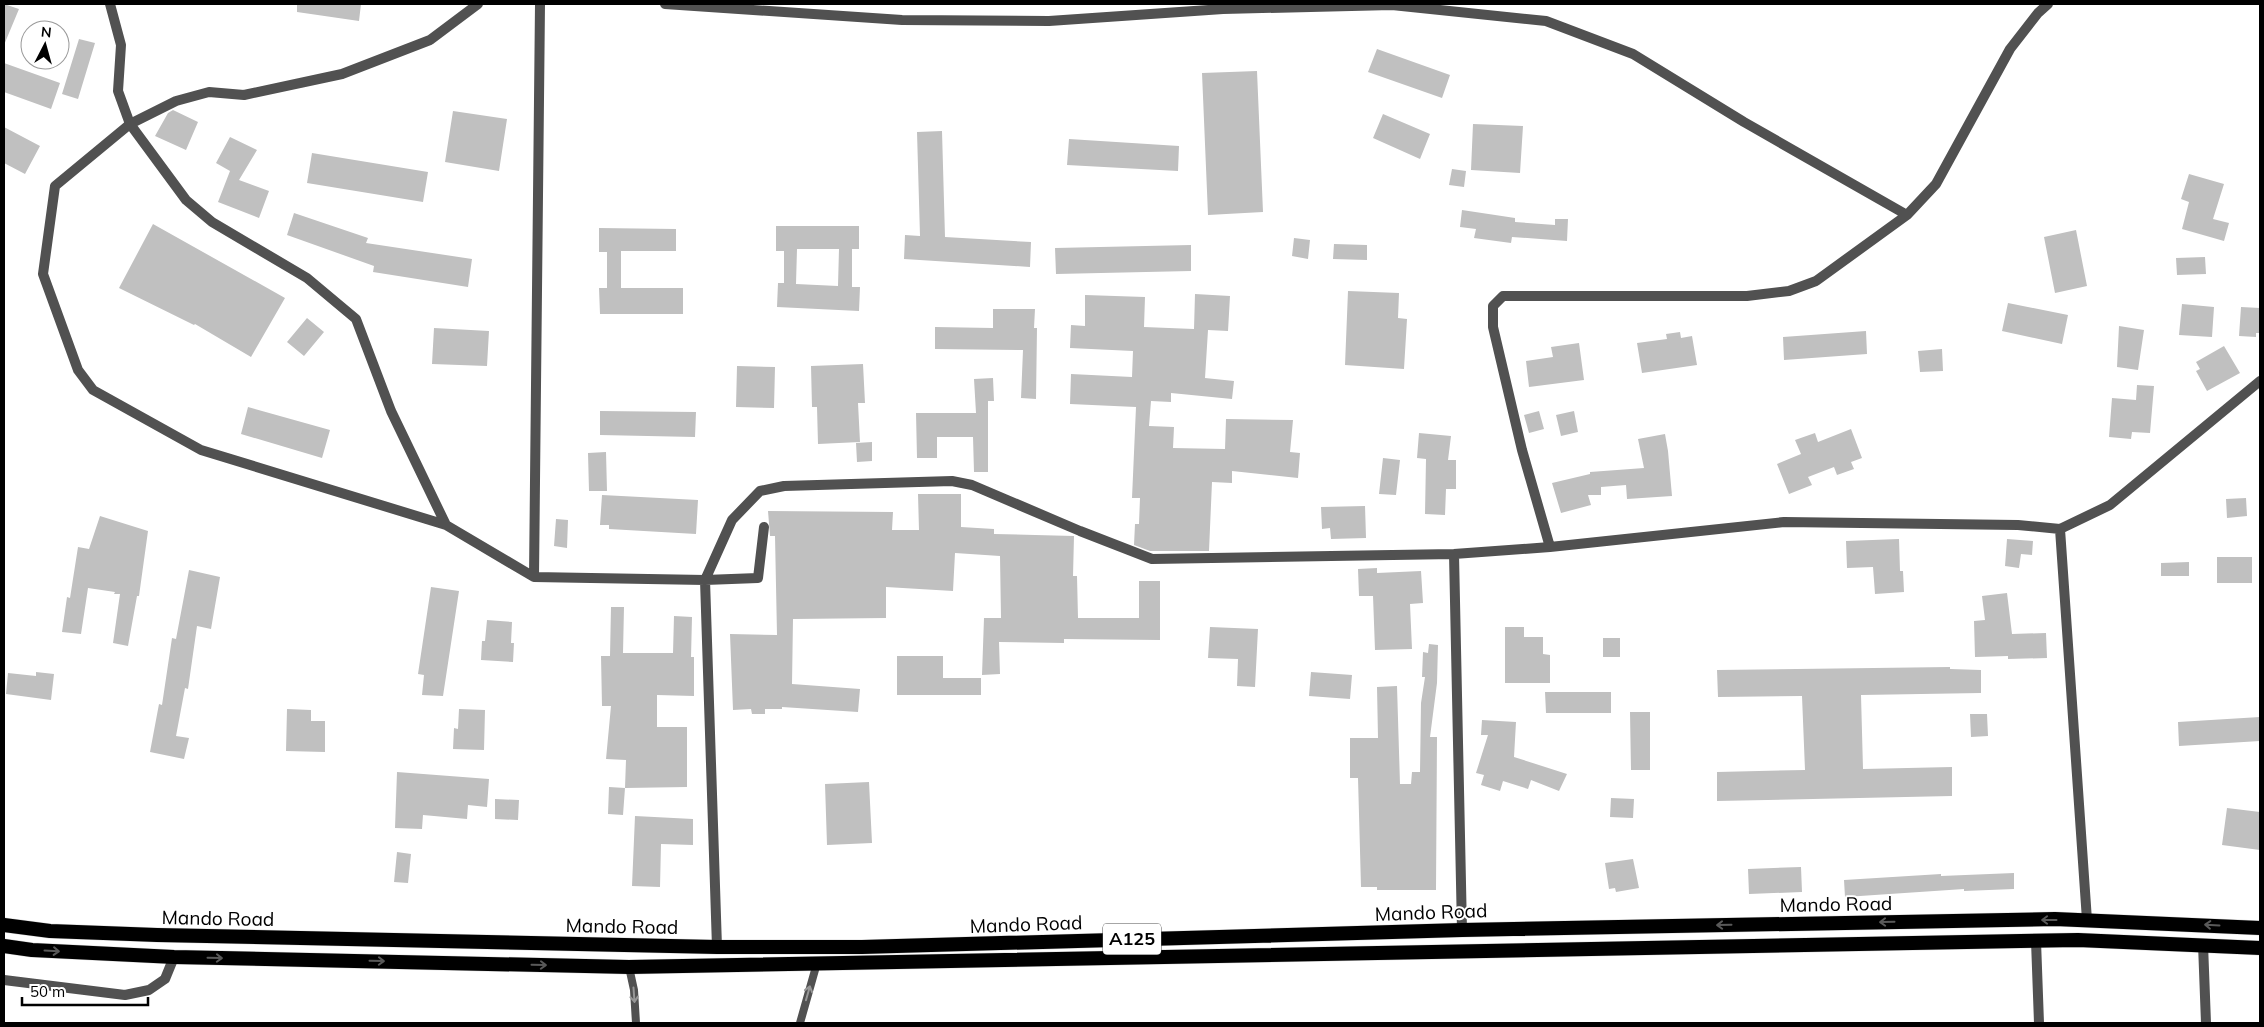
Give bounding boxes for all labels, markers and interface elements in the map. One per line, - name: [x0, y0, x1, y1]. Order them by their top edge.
- north arrow: [20, 20, 70, 70]
- text: N: [40, 23, 53, 42]
- street label: Mando Road: [1779, 891, 1893, 917]
- street label: Mando Road: [1374, 898, 1488, 926]
- street label: Mando Road: [161, 905, 275, 931]
- street label: Mando Road: [969, 910, 1083, 938]
- street label: Mando Road: [565, 913, 679, 939]
- one-way arrow: [2041, 915, 2058, 925]
- one-way arrow: [1879, 917, 1895, 927]
- one-way arrow: [1717, 920, 1733, 930]
- one-way arrow: [2204, 921, 2220, 930]
- road number: A125: [1103, 924, 1161, 954]
- one-way arrow: [44, 946, 60, 955]
- one-way arrow: [206, 953, 222, 963]
- one-way arrow: [369, 957, 385, 966]
- one-way arrow: [531, 960, 547, 970]
- scale bar: [22, 974, 149, 1006]
- text: 50 m: [30, 982, 65, 1001]
- one-way arrow: [804, 986, 814, 1002]
- one-way arrow: [629, 987, 638, 1003]

